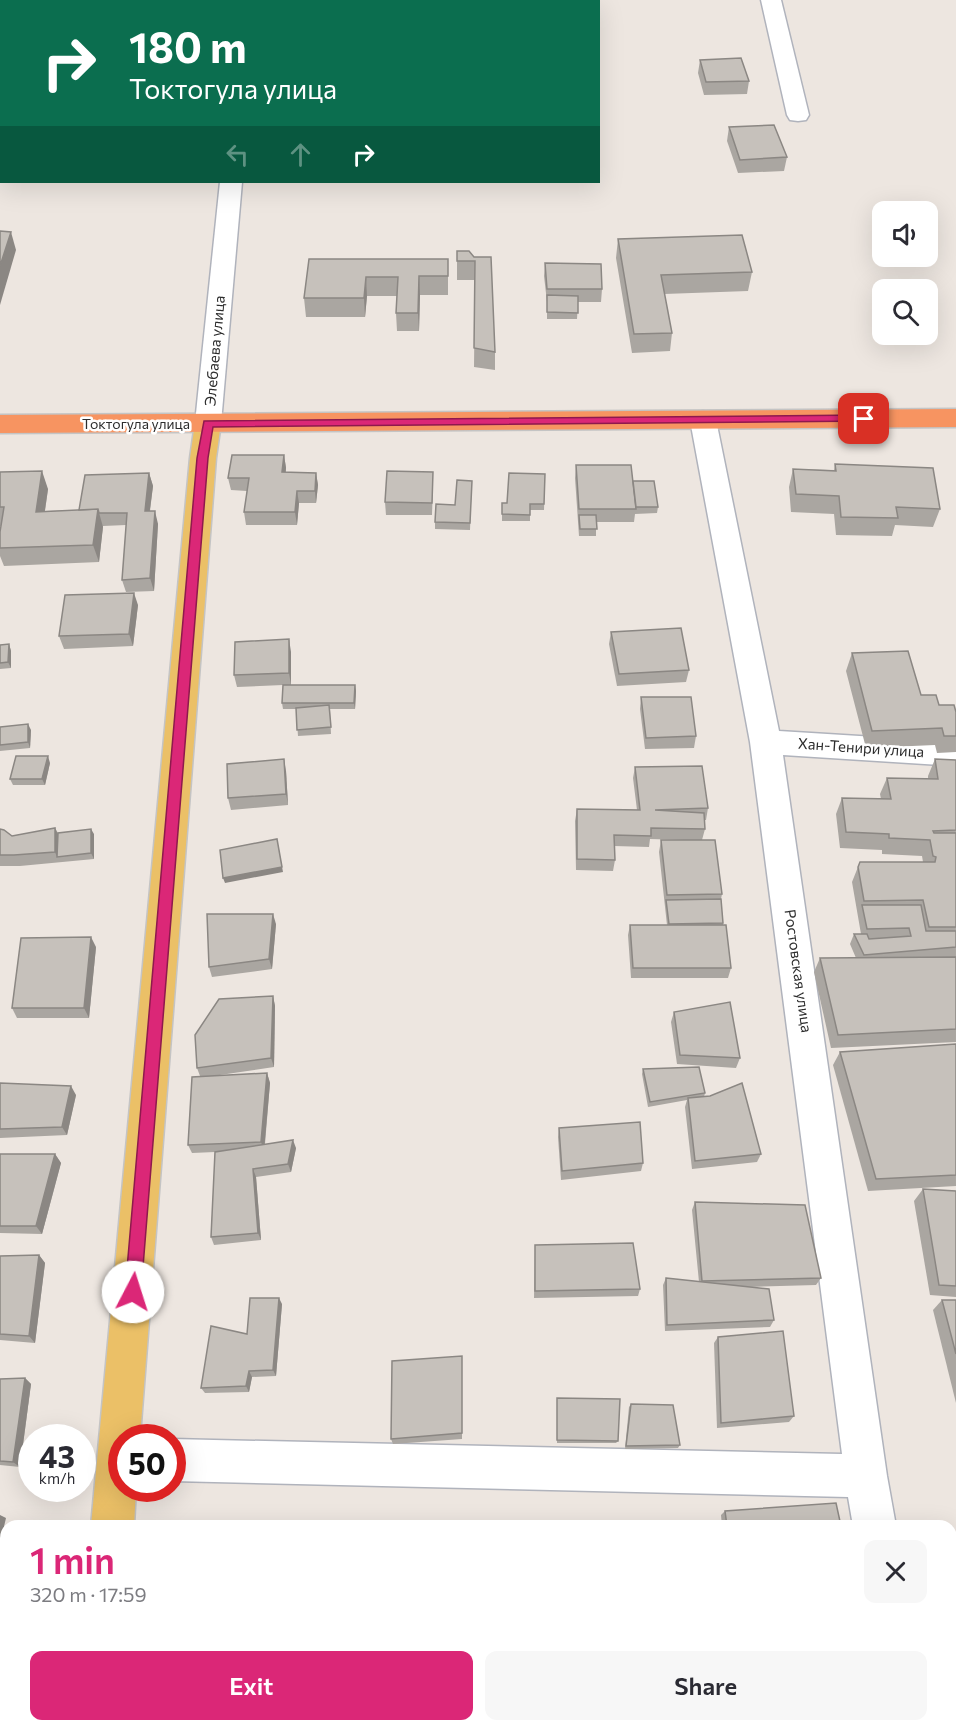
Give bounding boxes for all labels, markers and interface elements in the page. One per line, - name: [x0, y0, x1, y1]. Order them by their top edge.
- text: 180 m: [129, 20, 247, 72]
- icon: right: [30, 24, 108, 102]
- text: Токтогула улица: [129, 72, 337, 105]
- icon: left: [221, 138, 254, 171]
- icon: ahead: [284, 138, 317, 171]
- icon: right: [347, 138, 380, 171]
- map controls: [872, 201, 938, 345]
- button: sound: [872, 201, 938, 267]
- button: search: [872, 279, 938, 345]
- street label: Элебаева улица: [200, 295, 228, 407]
- pin: [838, 393, 889, 444]
- icon: arrive: [847, 402, 880, 435]
- street label: Токтогула улица: [82, 415, 190, 432]
- street label: Хан-Тенири улица: [797, 734, 925, 760]
- street label: Ростовская улица: [781, 908, 817, 1034]
- position arrow: [101, 1260, 165, 1324]
- speed limit sign: 50: [108, 1424, 186, 1502]
- text: 43: [39, 1437, 75, 1474]
- text: km/h: [39, 1469, 75, 1487]
- text: 1 min: [30, 1537, 115, 1581]
- button: close: [864, 1540, 927, 1603]
- text: 320 m · 17:59: [30, 1582, 147, 1606]
- button: Exit: [30, 1651, 473, 1720]
- button: Share: [485, 1651, 927, 1720]

